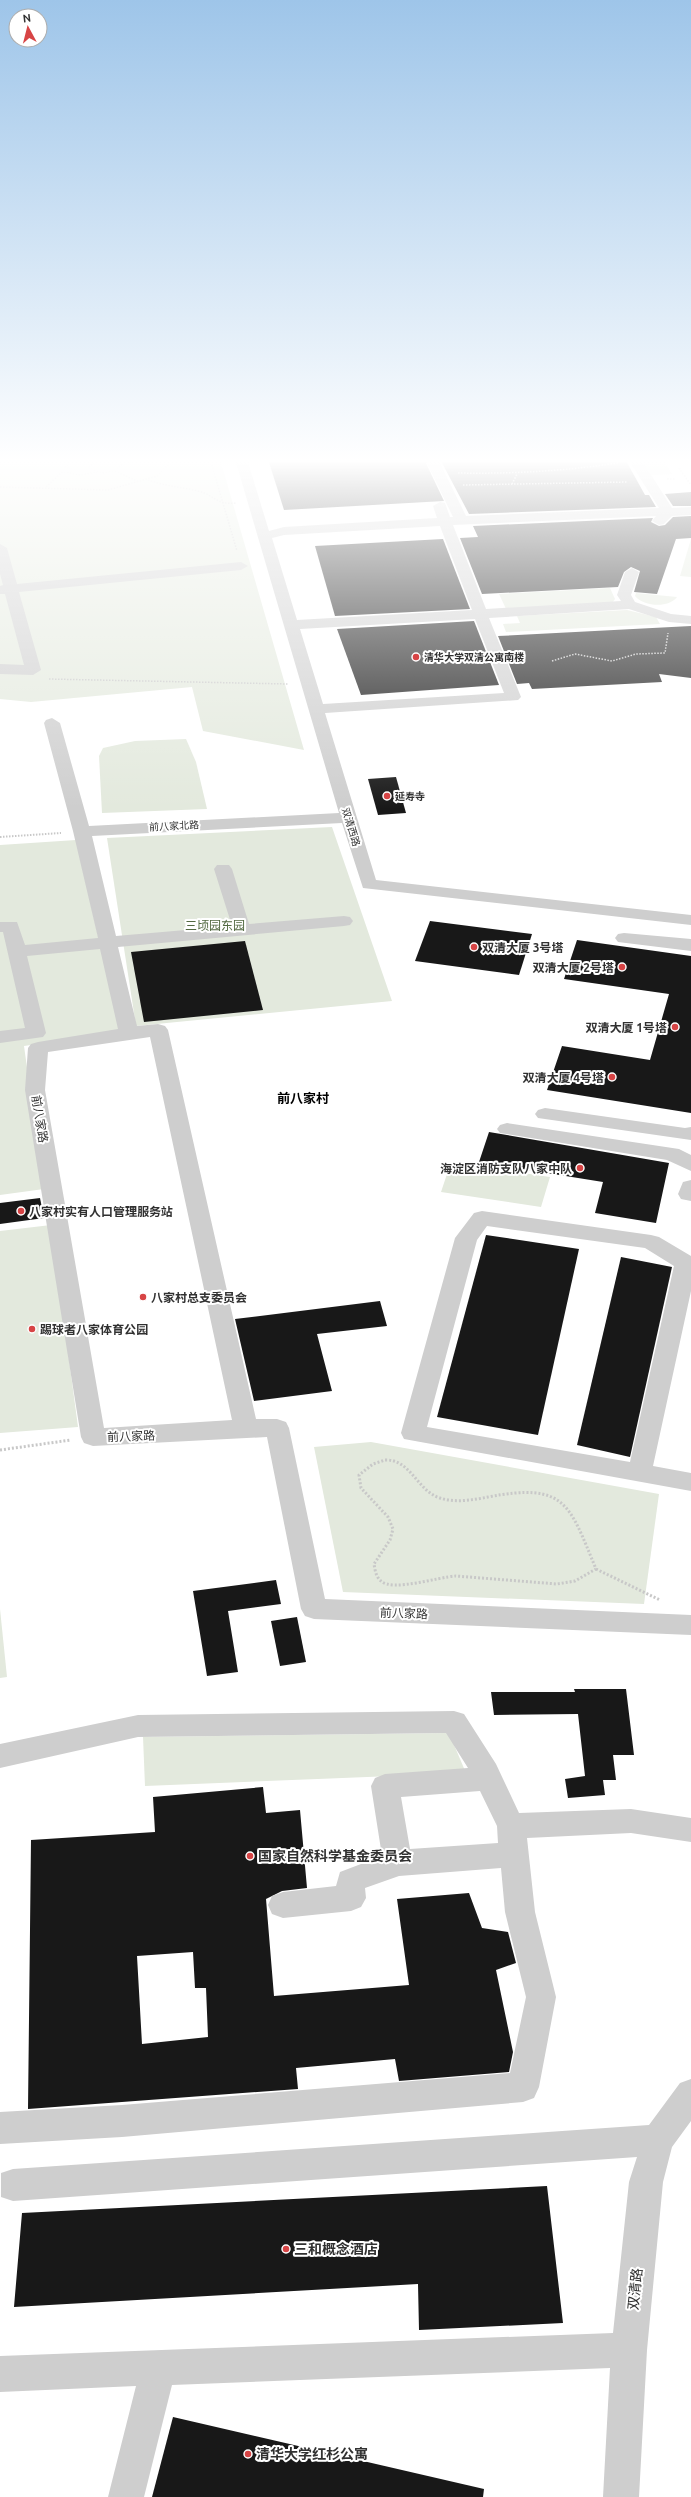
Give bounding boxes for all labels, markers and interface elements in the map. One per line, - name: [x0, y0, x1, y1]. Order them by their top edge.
- north arrow: [8, 8, 48, 48]
- text: N: [22, 12, 32, 25]
- place label: 清华大学双清公寓南楼: [424, 651, 524, 663]
- marker: 清华大学双清公寓南楼: [411, 652, 421, 662]
- marker: 延寿寺: [382, 791, 392, 801]
- place label: 延寿寺: [395, 791, 425, 802]
- street label: 双清西路: [340, 806, 362, 848]
- street label: 前八家北路: [149, 819, 199, 833]
- park label: 三顷园东园: [185, 919, 245, 932]
- place label: 双清大厦 3号塔: [482, 941, 564, 954]
- marker: 双清大厦 3号塔: [469, 942, 479, 952]
- place label: 双清大厦 2号塔: [532, 961, 614, 974]
- marker: 双清大厦 2号塔: [617, 962, 627, 972]
- place label: 双清大厦 1号塔: [585, 1021, 667, 1034]
- marker: 双清大厦 1号塔: [670, 1022, 680, 1032]
- place label: 双清大厦 4号塔: [522, 1071, 604, 1084]
- marker: 双清大厦 4号塔: [607, 1072, 617, 1082]
- district label: 前八家村: [277, 1091, 329, 1105]
- street label: 前八家路: [30, 1094, 50, 1144]
- place label: 海淀区消防支队八家中队: [440, 1162, 572, 1175]
- marker: 海淀区消防支队八家中队: [575, 1163, 585, 1173]
- place label: 八家村实有人口管理服务站: [29, 1205, 173, 1218]
- marker: 八家村实有人口管理服务站: [16, 1206, 26, 1216]
- place label: 八家村总支委员会: [151, 1291, 247, 1304]
- marker: 八家村总支委员会: [138, 1292, 148, 1302]
- place label: 踢球者八家体育公园: [40, 1323, 148, 1336]
- marker: 踢球者八家体育公园: [27, 1324, 37, 1334]
- street label: 前八家路: [107, 1429, 155, 1443]
- street label: 前八家路: [380, 1606, 428, 1620]
- place label: 国家自然科学基金委员会: [258, 1848, 412, 1864]
- marker: 国家自然科学基金委员会: [245, 1851, 255, 1861]
- place label: 三和概念酒店: [294, 2241, 378, 2257]
- marker: 三和概念酒店: [281, 2244, 291, 2254]
- street label: 双清路: [625, 2267, 645, 2311]
- place label: 清华大学红杉公寓: [256, 2446, 368, 2462]
- marker: 清华大学红杉公寓: [243, 2449, 253, 2459]

